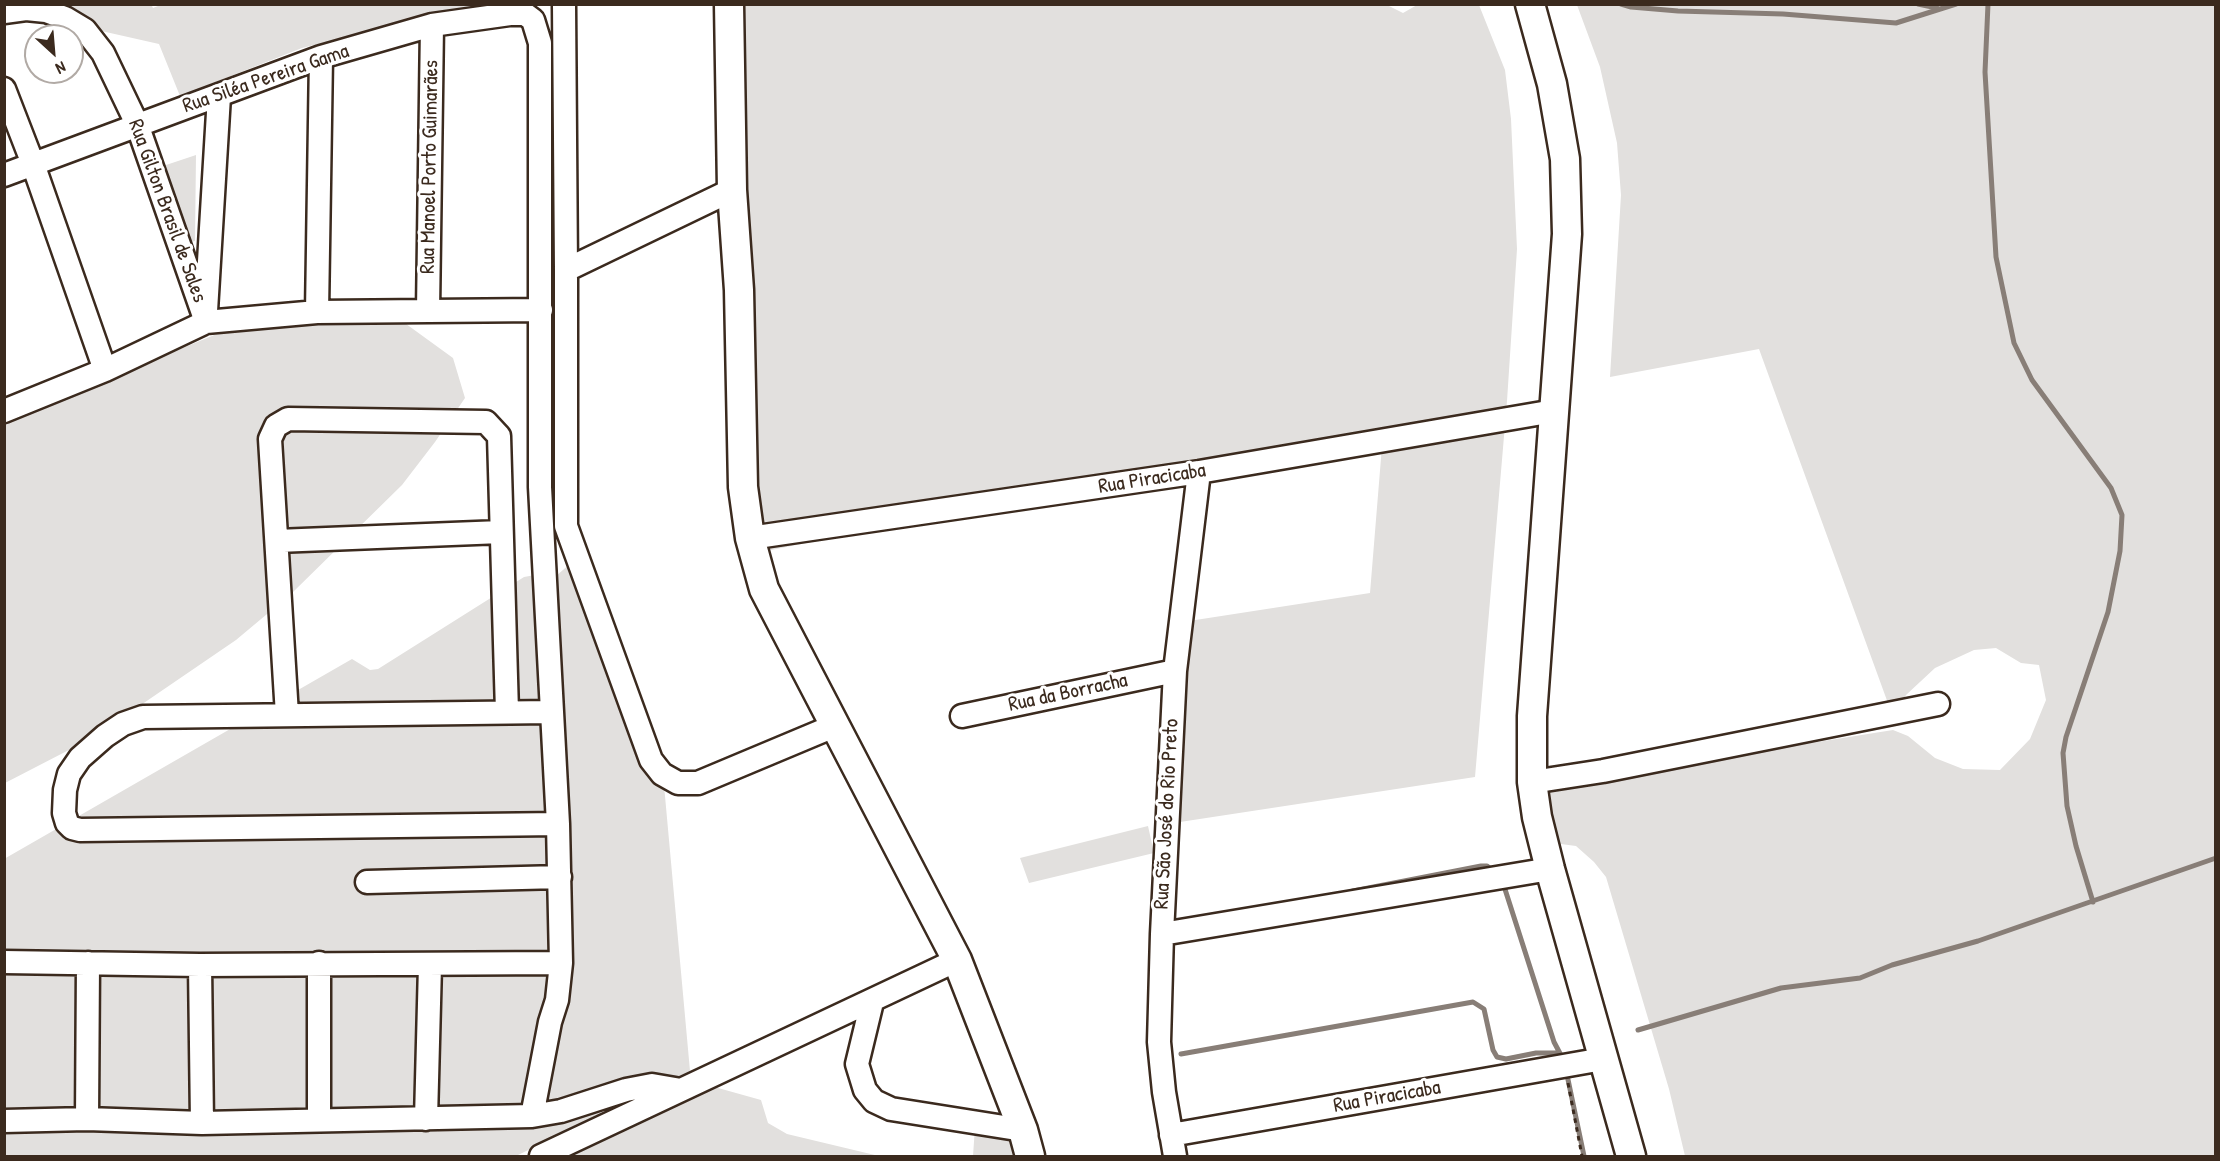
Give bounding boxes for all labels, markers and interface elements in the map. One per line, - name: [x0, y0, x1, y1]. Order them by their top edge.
- north arrow: [24, 24, 84, 84]
- street label: Rua Siléa Pereira Gama: [180, 39, 352, 119]
- text: N: [52, 57, 70, 80]
- street label: Rua Manoel Porto Guimarães: [416, 60, 444, 274]
- street label: Rua Gilton Brasil de Sales: [122, 116, 212, 306]
- street label: Rua Piracicaba: [1097, 458, 1207, 500]
- street label: Rua da Borracha: [1006, 668, 1130, 718]
- street label: Rua São José do Rio Preto: [1149, 718, 1185, 910]
- street label: Rua Piracicaba: [1332, 1075, 1442, 1119]

